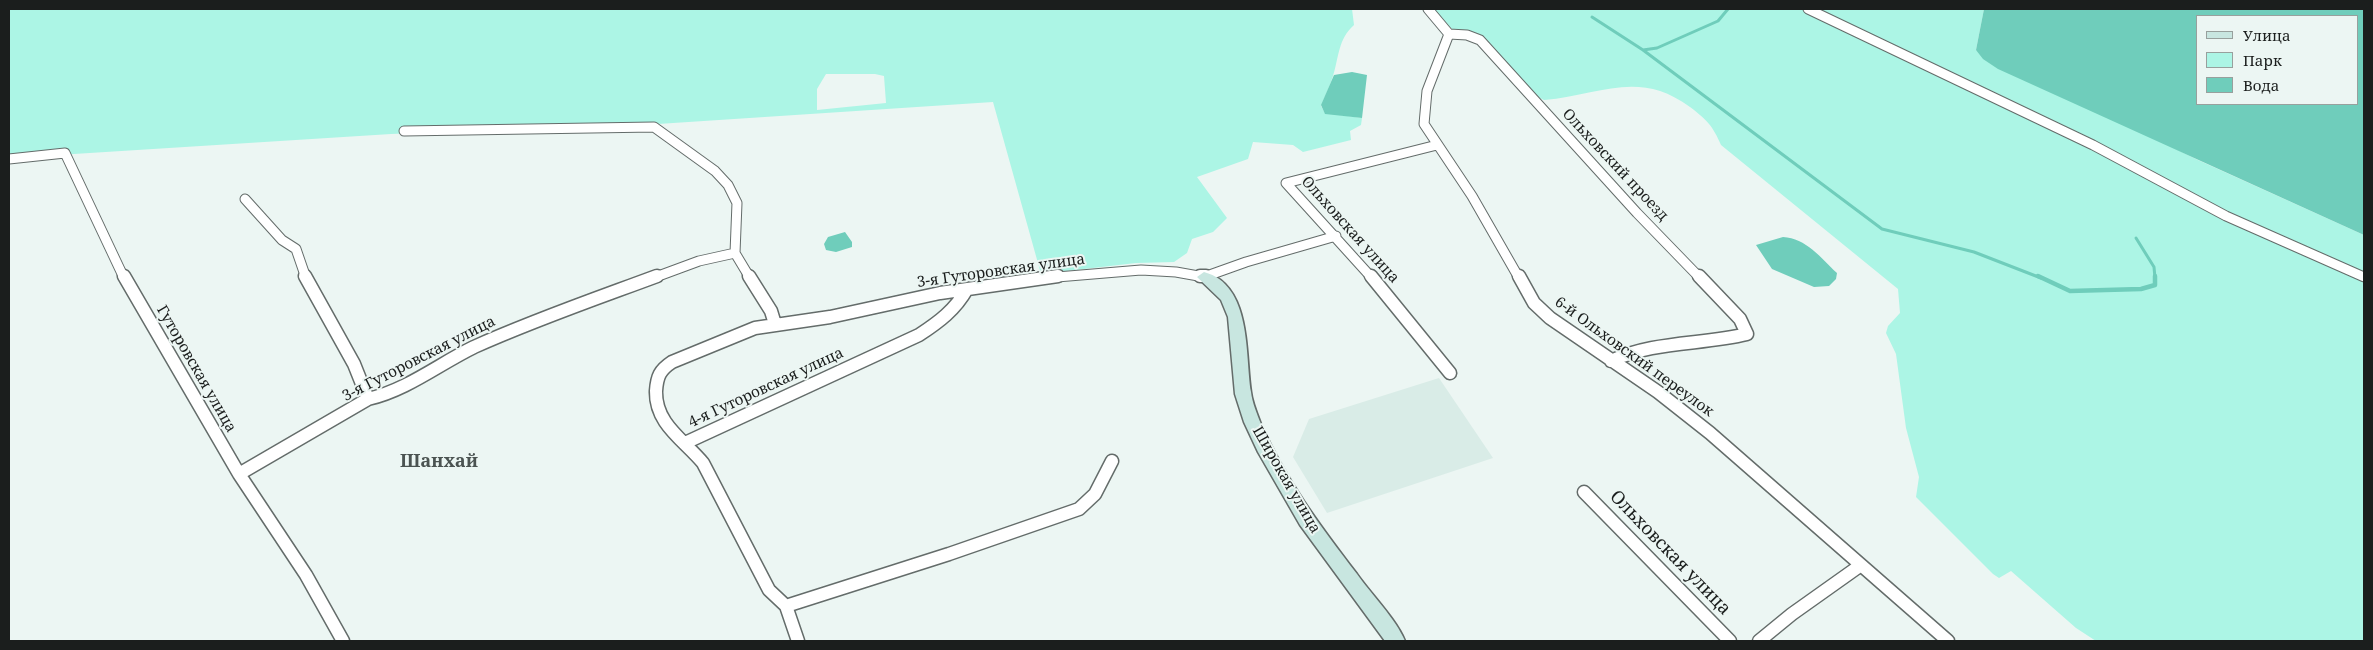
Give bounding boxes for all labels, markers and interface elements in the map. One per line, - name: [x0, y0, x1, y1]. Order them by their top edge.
- legend: [2196, 15, 2358, 105]
- text: Улица: [2243, 25, 2291, 45]
- text: Парк: [2243, 50, 2282, 70]
- text: Вода: [2243, 75, 2279, 95]
- street label: Ольховский проезд: [1558, 105, 1672, 225]
- street label: Ольховская улица: [1297, 173, 1403, 287]
- street label: 3-я Гуторовская улица: [916, 250, 1086, 292]
- street label: 6-й Ольховский переулок: [1551, 293, 1717, 421]
- street label: Гуторовская улица: [152, 302, 240, 436]
- street label: 3-я Гуторовская улица: [340, 313, 498, 405]
- street label: 4-я Гуторовская улица: [686, 344, 846, 432]
- street label: Широкая улица: [1248, 423, 1324, 537]
- district label: Шанхай: [400, 451, 478, 473]
- street label: Ольховская улица: [1605, 486, 1735, 620]

